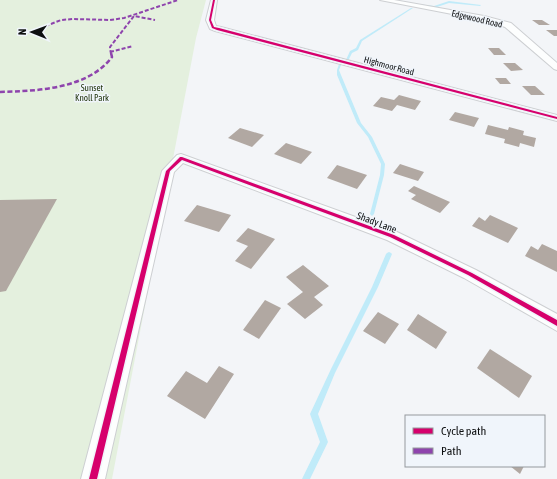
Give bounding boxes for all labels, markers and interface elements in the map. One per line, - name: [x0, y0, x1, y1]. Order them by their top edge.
- street label: Edgewood Road: [450, 8, 504, 30]
- north arrow: [12, 12, 52, 52]
- text: N: [16, 28, 28, 35]
- street label: Highmoor Road: [363, 54, 415, 78]
- park label: Sunset Knoll Park: [75, 83, 109, 103]
- street label: Shady Lane: [355, 210, 399, 235]
- legend: [405, 415, 545, 467]
- text: Cycle path: [441, 424, 486, 438]
- text: Path: [441, 444, 462, 458]

